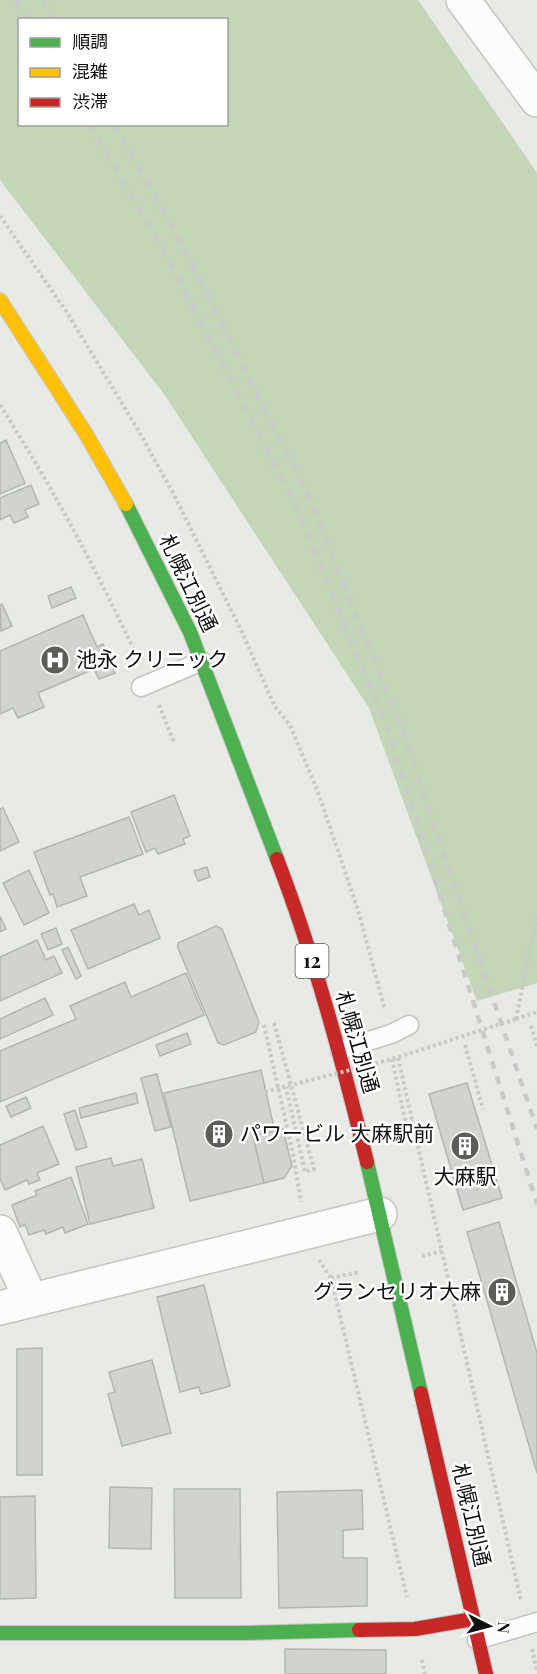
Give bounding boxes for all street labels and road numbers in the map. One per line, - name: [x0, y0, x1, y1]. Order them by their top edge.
- street label: 札幌江別通: [154, 529, 225, 635]
- road number: 12: [296, 944, 328, 978]
- street label: 札幌江別通: [331, 987, 387, 1096]
- street label: 札幌江別通: [447, 1460, 498, 1569]

